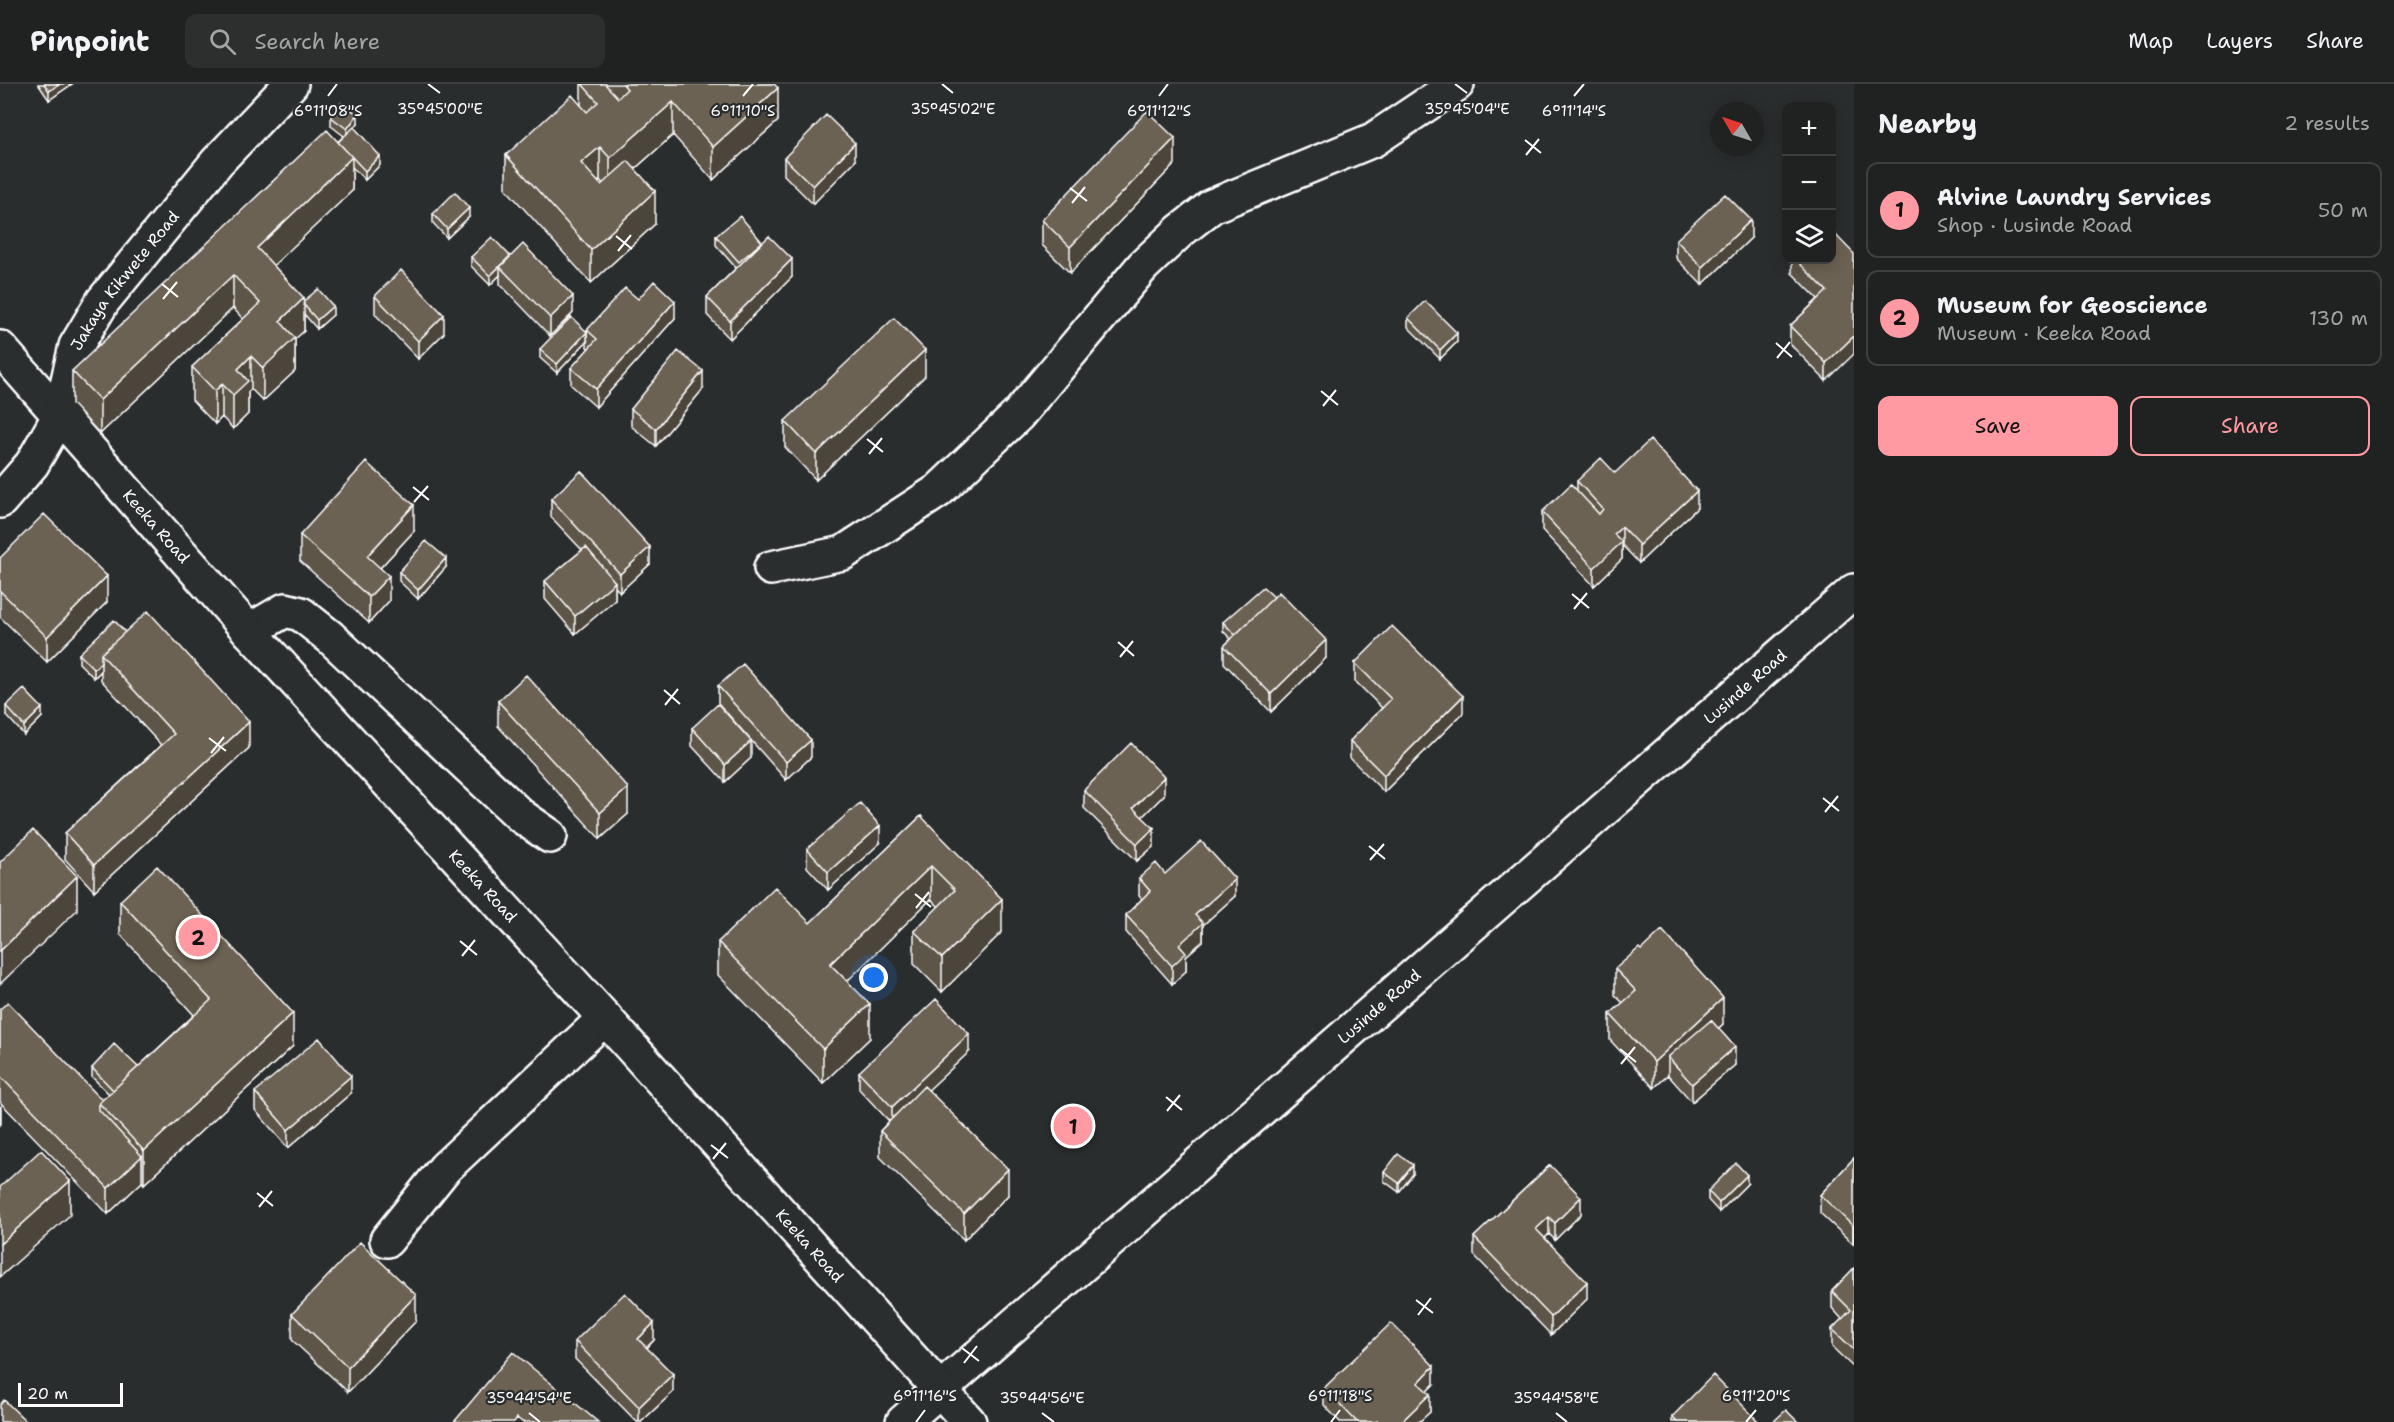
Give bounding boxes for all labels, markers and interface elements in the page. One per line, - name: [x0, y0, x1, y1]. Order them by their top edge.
- search box: [185, 14, 605, 68]
- text: Pinpoint: [30, 22, 149, 60]
- icon: search: [206, 25, 239, 58]
- text: Search here: [254, 27, 380, 56]
- text: Map: [2128, 27, 2173, 55]
- text: Layers: [2206, 27, 2273, 55]
- text: Share: [2306, 27, 2364, 55]
- text: 35°45'00"E: [397, 99, 483, 119]
- text: 35°45'02"E: [911, 99, 995, 119]
- text: 35°45'04"E: [1424, 99, 1510, 119]
- text: 6°11'08"S: [294, 101, 362, 121]
- text: 6°11'10"S: [711, 101, 775, 121]
- text: 6°11'12"S: [1127, 101, 1191, 121]
- text: 6°11'14"S: [1542, 101, 1606, 121]
- north arrow: [1710, 102, 1764, 156]
- map controls: [1782, 102, 1836, 264]
- button: +: [1782, 102, 1836, 156]
- text: Nearby: [1878, 106, 1977, 141]
- text: 2 results: [2284, 110, 2370, 136]
- button: −: [1782, 156, 1836, 210]
- text: Alvine Laundry Services: [1937, 183, 2211, 212]
- text: 1: [1895, 197, 1904, 223]
- text: 50 m: [2318, 197, 2368, 223]
- street label: Jakaya Kikwete Road: [66, 206, 184, 354]
- button: layers: [1782, 210, 1836, 264]
- text: Shop · Lusinde Road: [1937, 212, 2132, 238]
- text: Museum for Geoscience: [1937, 291, 2208, 320]
- text: 2: [1893, 305, 1907, 331]
- text: 130 m: [2309, 305, 2368, 331]
- text: Museum · Keeka Road: [1937, 320, 2151, 346]
- button: Save: [1878, 396, 2118, 456]
- button: Share: [2130, 396, 2370, 456]
- street label: Keeka Road: [118, 485, 194, 568]
- street label: Lusinde Road: [1699, 645, 1791, 729]
- street label: Keeka Road: [444, 845, 522, 927]
- pin: 2: [178, 914, 218, 960]
- your location: [859, 963, 888, 992]
- street label: Lusinde Road: [1333, 965, 1425, 1049]
- pin: 1: [1054, 1104, 1092, 1148]
- street label: Keeka Road: [771, 1205, 848, 1287]
- scale bar: [18, 1380, 123, 1408]
- text: 20 m: [27, 1383, 68, 1404]
- text: 6°11'16"S: [893, 1386, 957, 1406]
- text: 6°11'18"S: [1308, 1386, 1372, 1406]
- text: 6°11'20"S: [1722, 1386, 1790, 1406]
- text: 35°44'54"E: [486, 1388, 572, 1408]
- text: 35°44'56"E: [999, 1388, 1085, 1408]
- text: 35°44'58"E: [1513, 1388, 1599, 1408]

